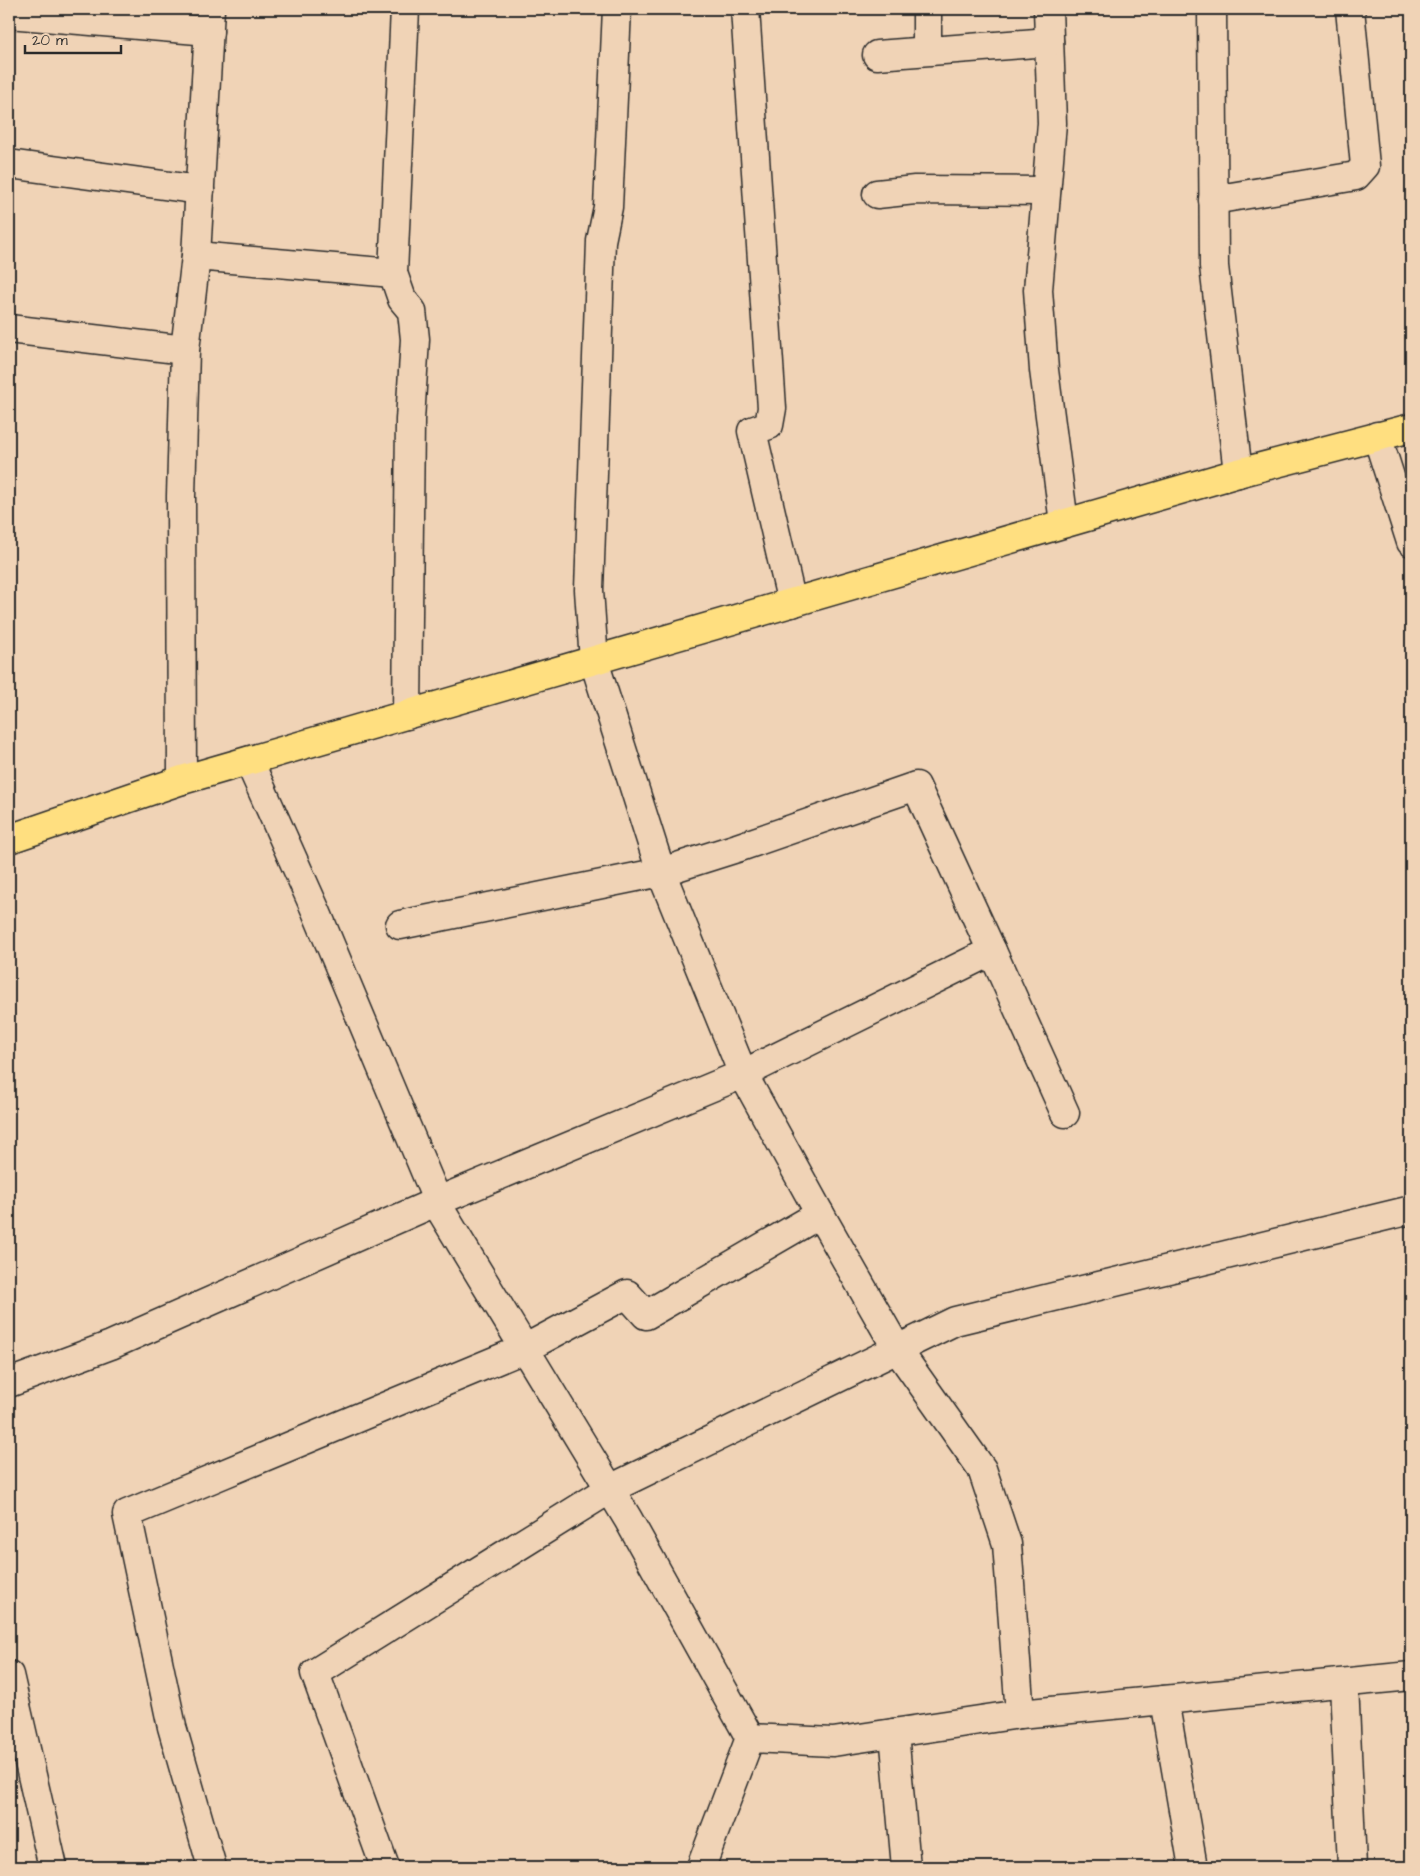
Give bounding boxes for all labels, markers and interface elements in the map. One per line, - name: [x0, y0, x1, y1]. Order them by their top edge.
- scale bar: [25, 22, 121, 54]
- text: 20 m: [32, 30, 68, 51]

